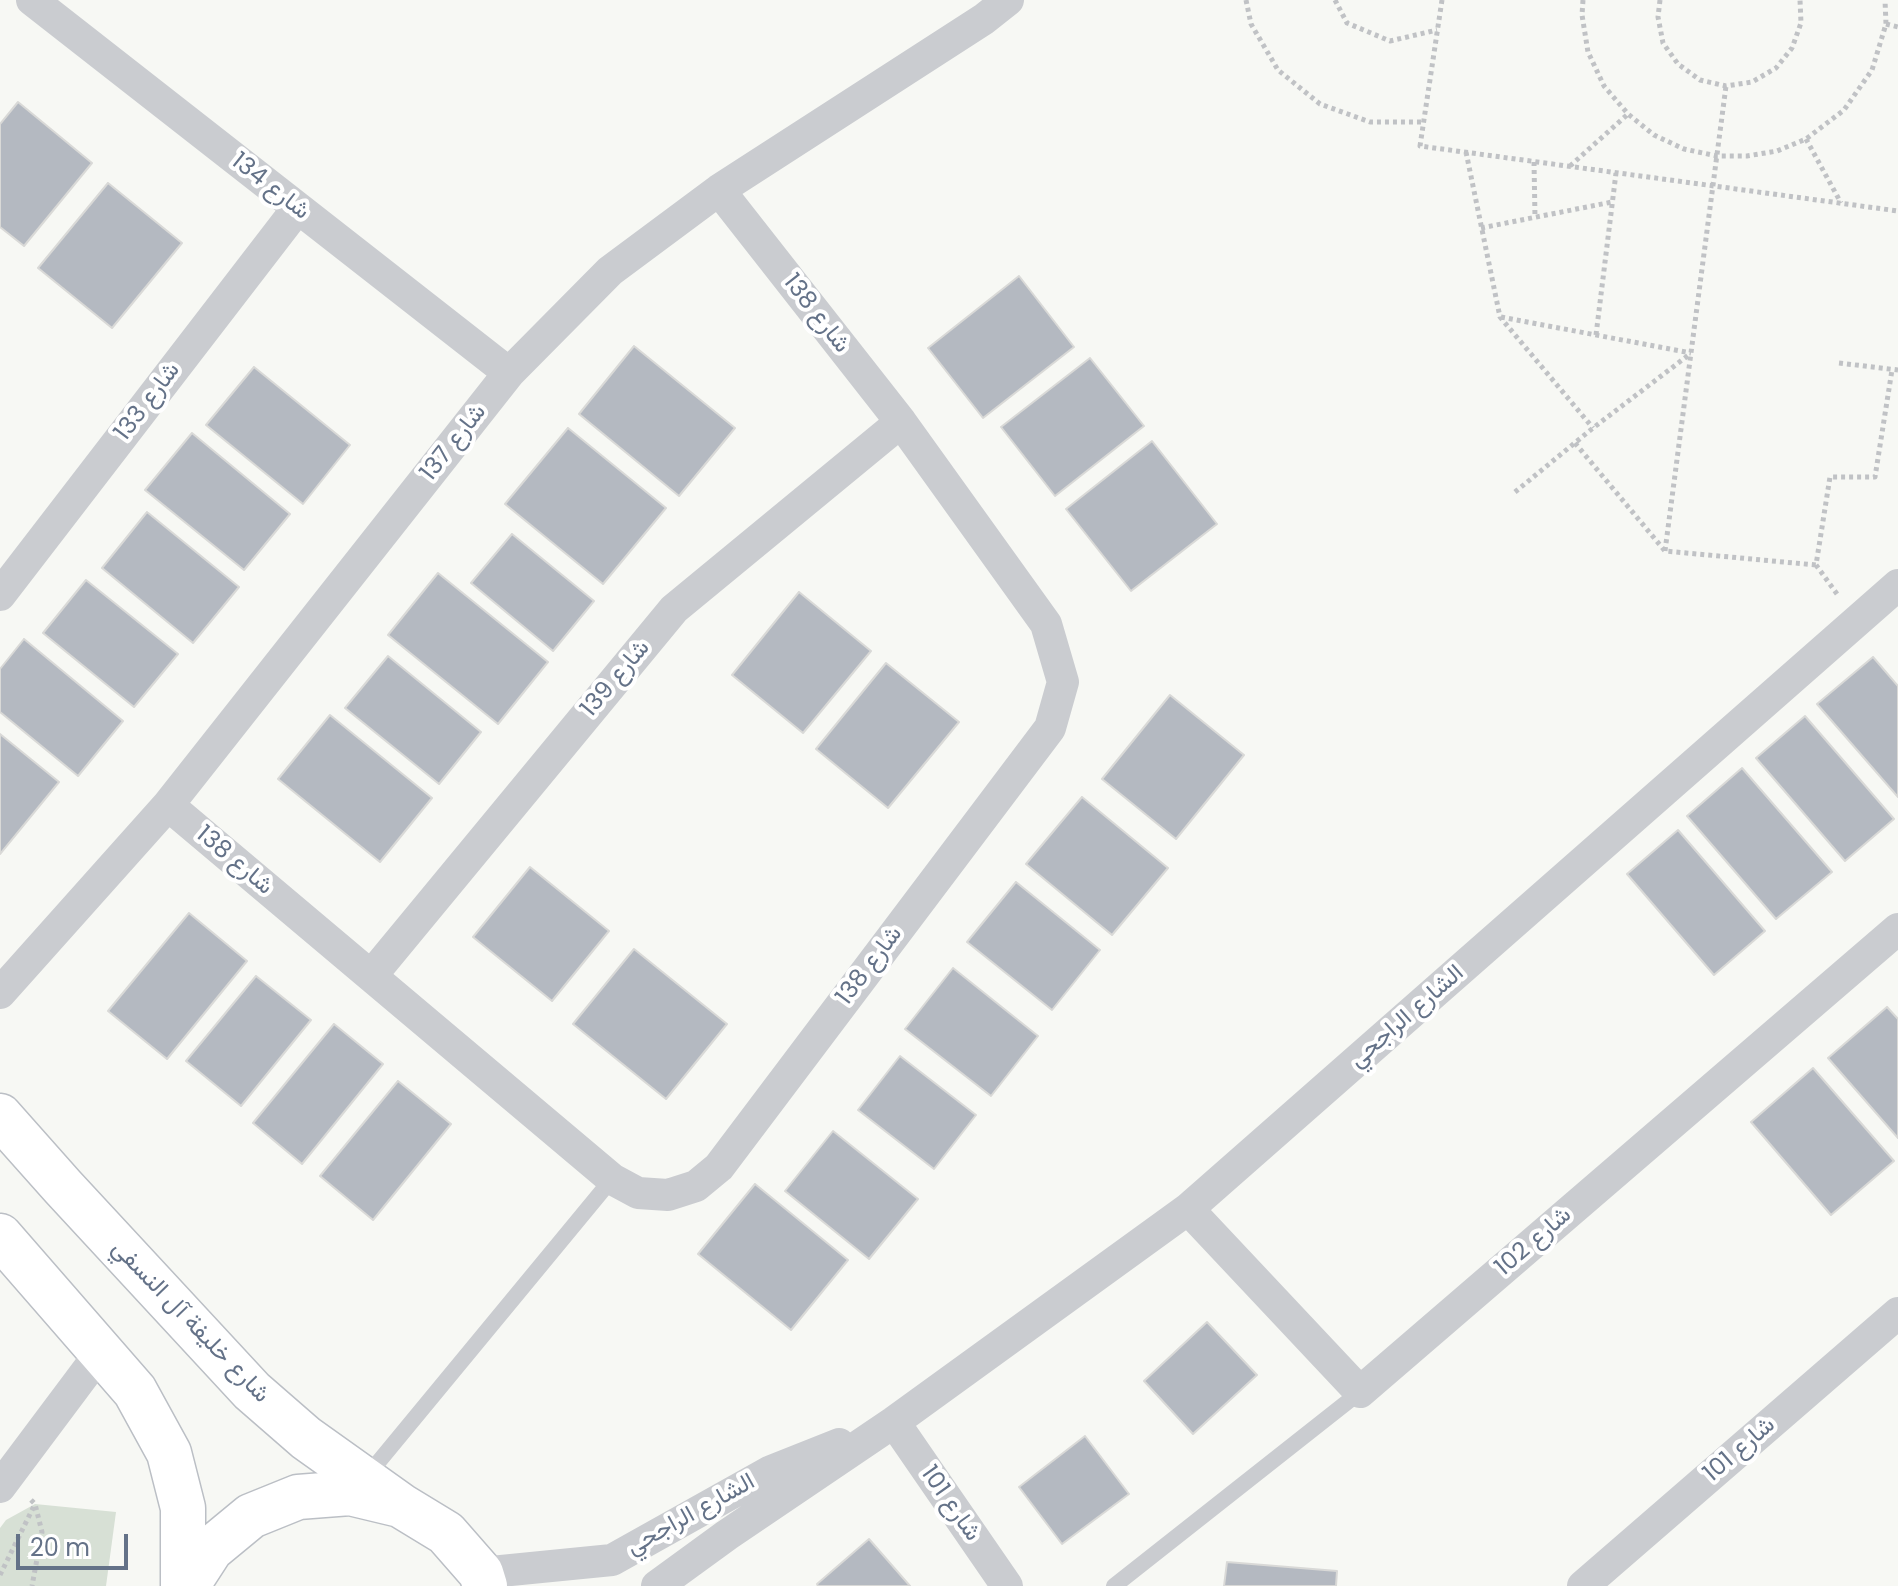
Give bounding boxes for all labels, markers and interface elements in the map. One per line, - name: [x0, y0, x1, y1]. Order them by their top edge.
- street label: شارع 134: [225, 147, 315, 227]
- street label: شارع 138: [776, 269, 856, 359]
- street label: شارع 133: [109, 357, 187, 447]
- street label: شارع 137: [415, 399, 493, 487]
- street label: شارع 139: [576, 635, 656, 723]
- street label: شارع 138: [190, 821, 278, 901]
- street label: شارع 138: [831, 921, 909, 1011]
- street label: الشارع الراجحي: [1344, 959, 1470, 1075]
- street label: شارع 102: [1490, 1201, 1578, 1283]
- street label: شارع خليفة آل النسفي: [105, 1235, 275, 1409]
- street label: شارع 101: [1698, 1411, 1782, 1489]
- street label: شارع 101: [914, 1461, 986, 1547]
- street label: الشارع الراجحي: [622, 1468, 760, 1562]
- scale bar: [20, 1518, 132, 1568]
- text: 20 m: [30, 1531, 90, 1564]

